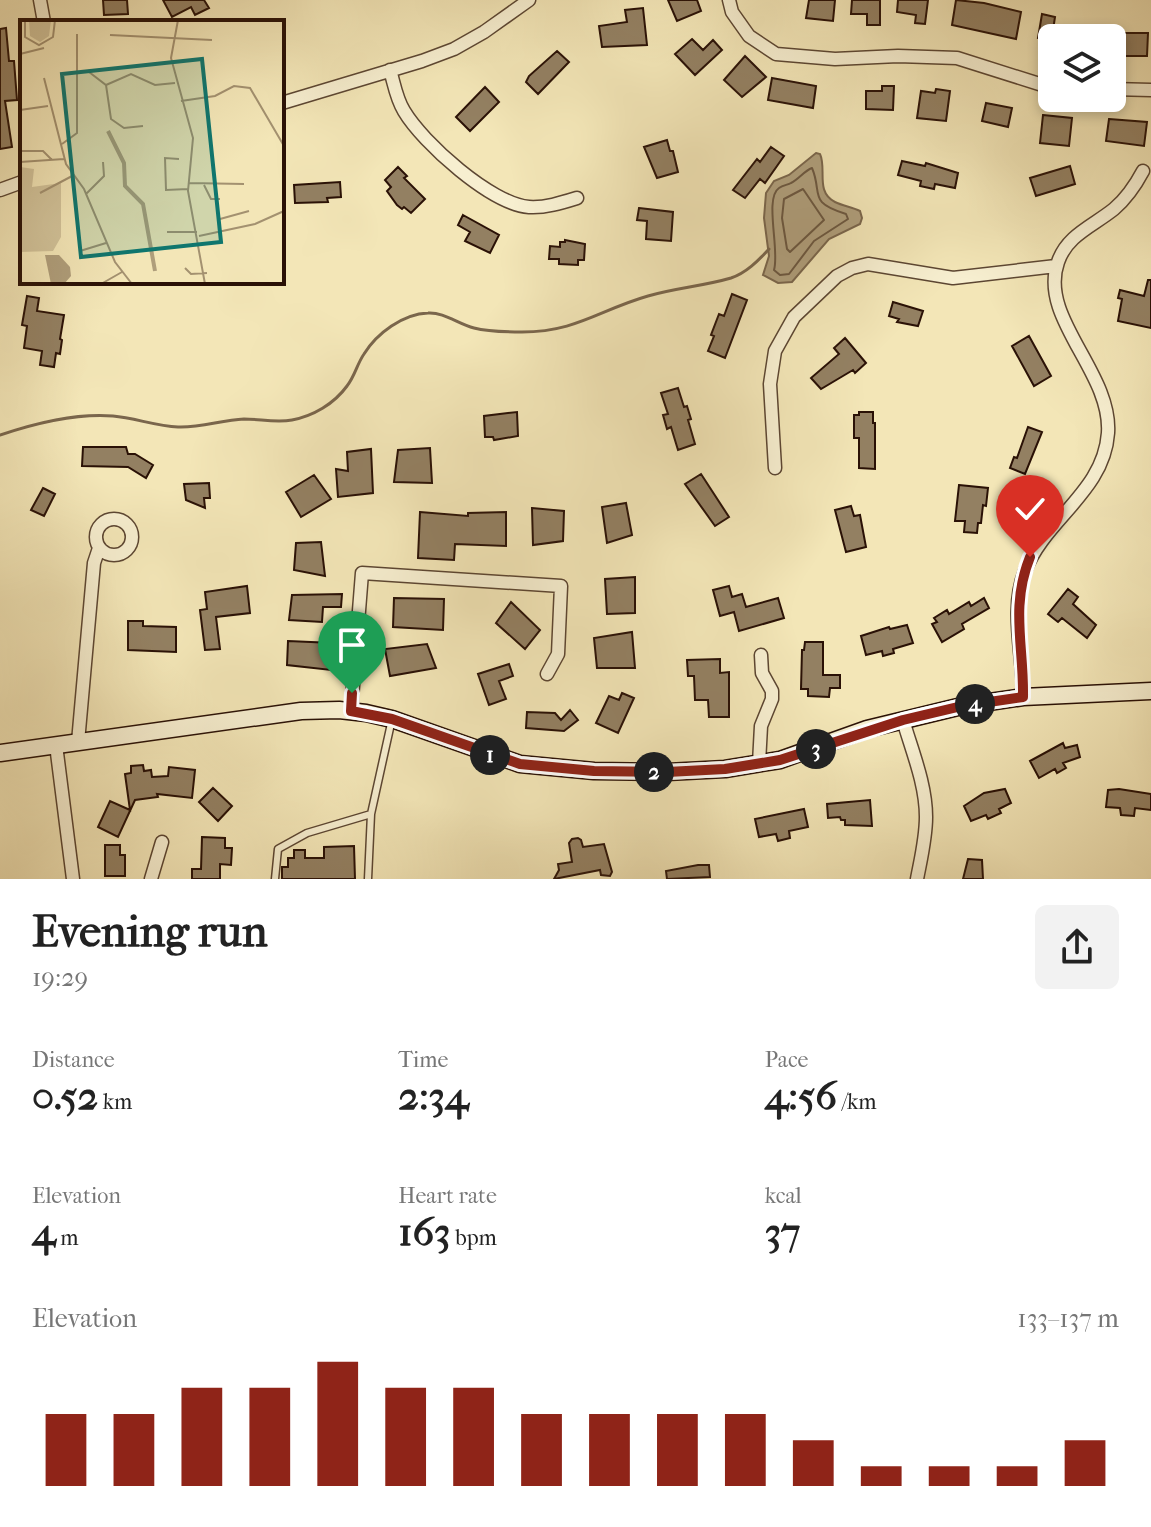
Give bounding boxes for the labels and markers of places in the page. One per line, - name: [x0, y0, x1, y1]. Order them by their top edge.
- pin: [996, 475, 1064, 557]
- pin: [318, 611, 386, 693]
- pin: 4: [955, 684, 995, 724]
- pin: 3: [796, 729, 836, 769]
- pin: 1: [470, 735, 510, 775]
- pin: 2: [634, 752, 674, 792]

